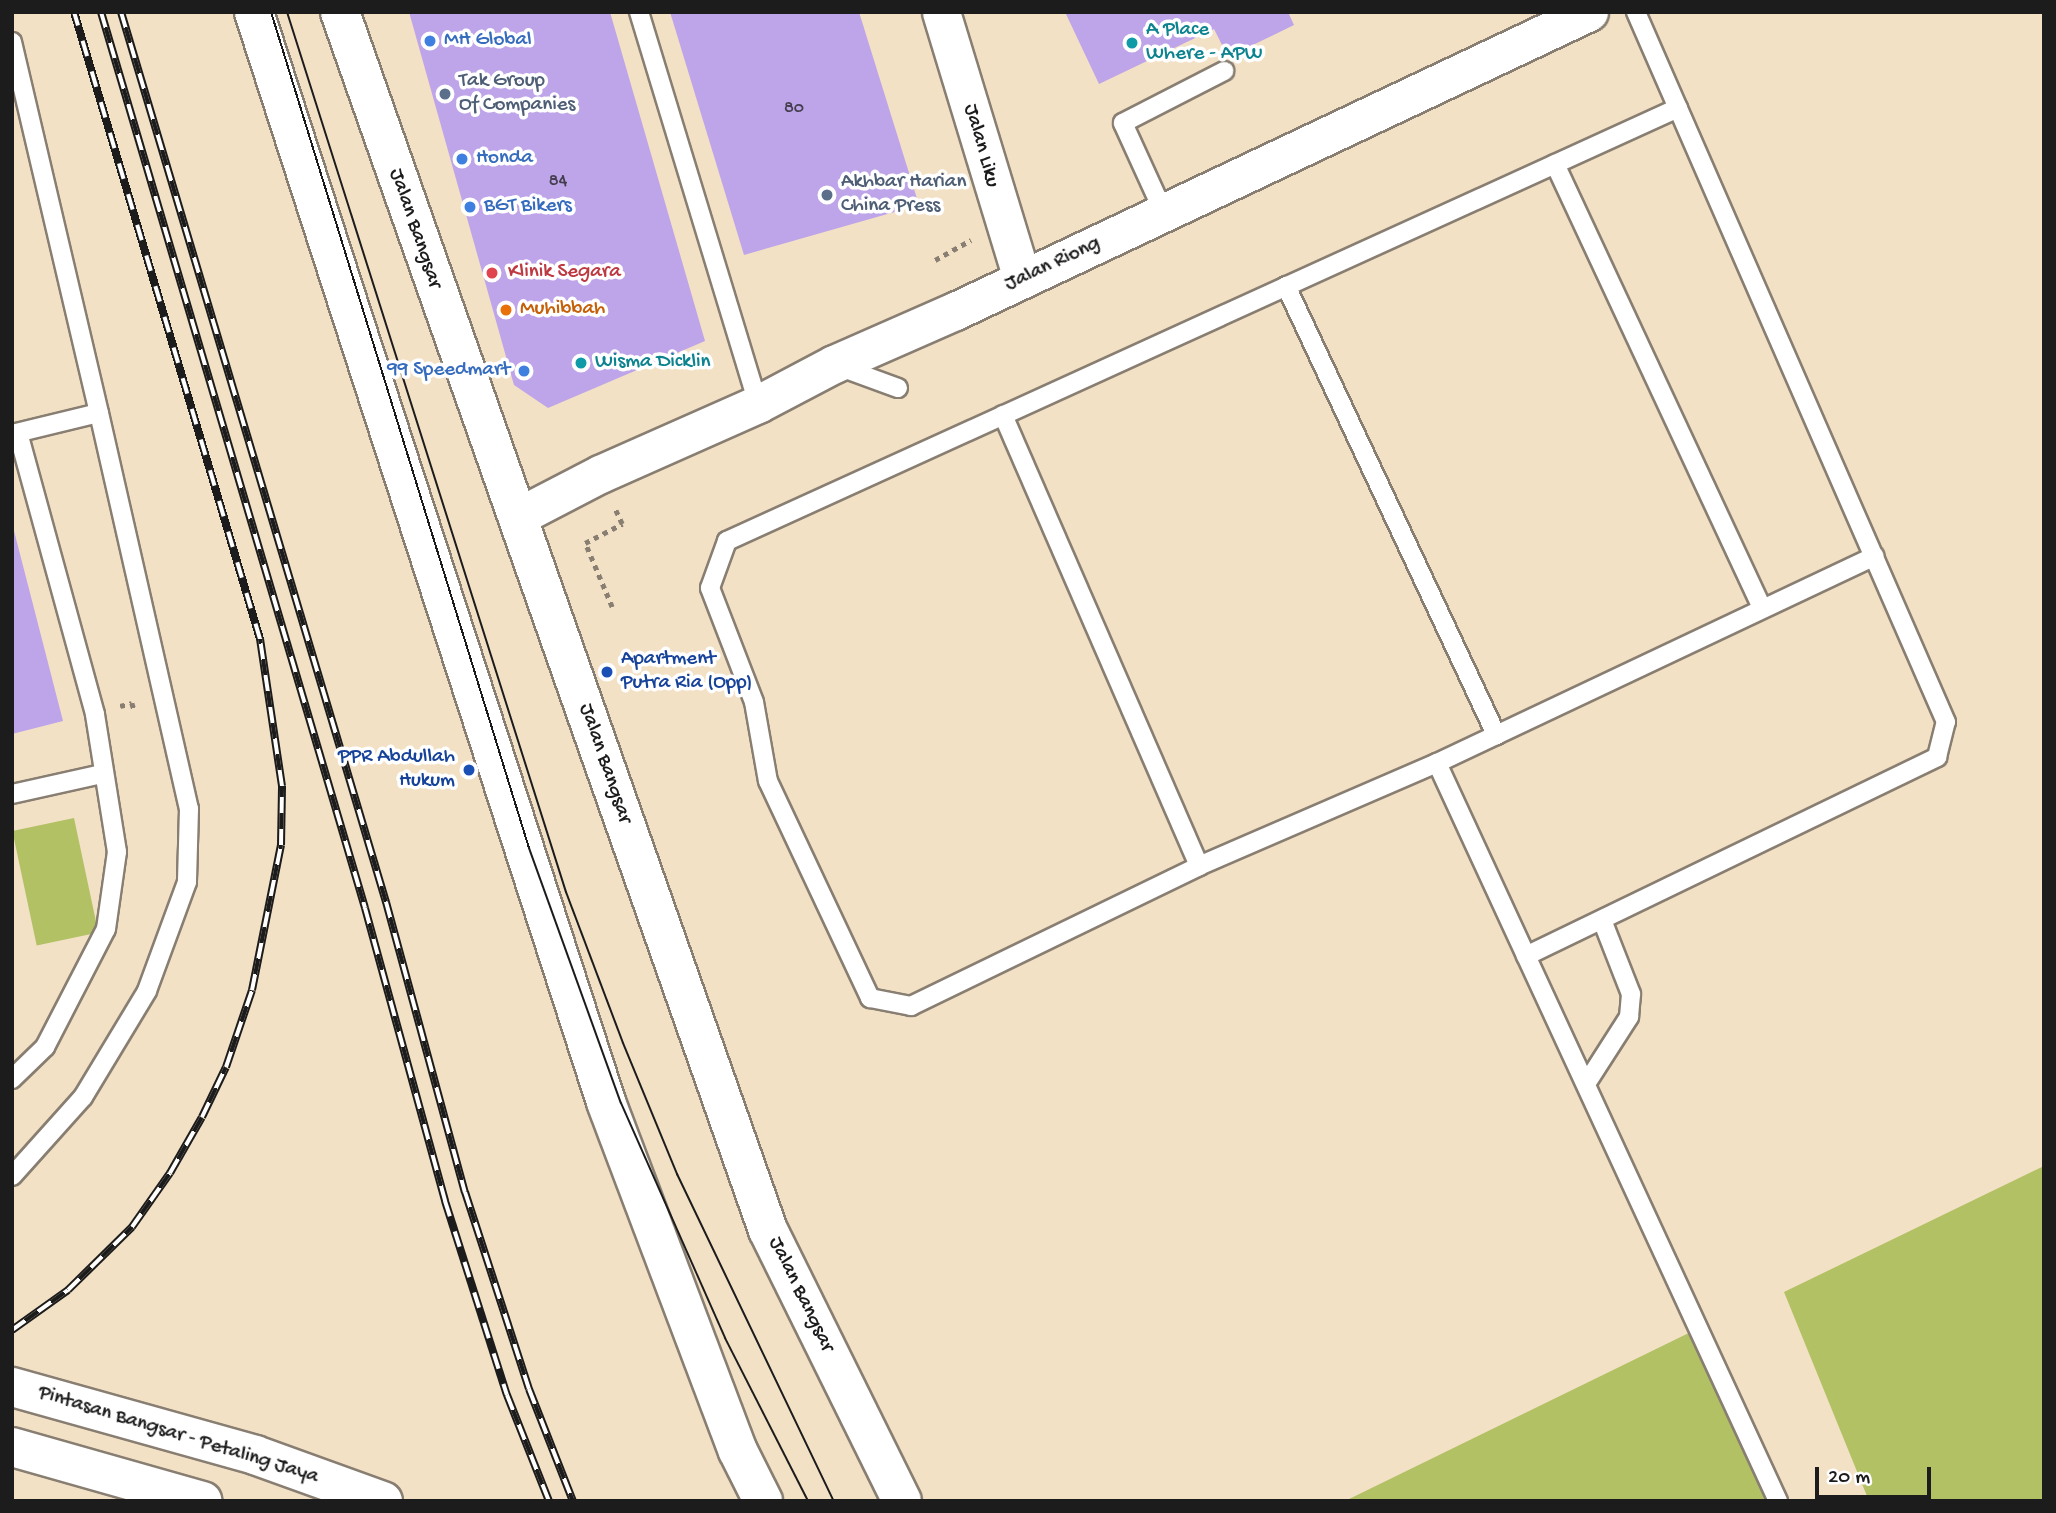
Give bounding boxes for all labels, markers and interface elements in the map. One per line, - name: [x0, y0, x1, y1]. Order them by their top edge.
- place label: A Place Where - APW: [1146, 18, 1263, 68]
- place label: MH Global: [444, 28, 532, 54]
- marker: MH Global: [422, 33, 438, 49]
- marker: A Place Where - APW: [1124, 35, 1140, 51]
- place label: Tak Group Of Companies: [459, 69, 575, 119]
- marker: Tak Group Of Companies: [437, 86, 453, 102]
- house number: 80: [784, 98, 804, 120]
- street label: Jalan Liku: [956, 101, 1004, 191]
- place label: Honda: [476, 146, 533, 172]
- marker: Honda: [454, 151, 470, 167]
- street label: Jalan Bangsar: [382, 166, 446, 292]
- place label: Akhbar Harian China Press: [841, 170, 966, 220]
- house number: 84: [549, 171, 567, 193]
- marker: Akhbar Harian China Press: [819, 187, 835, 203]
- place label: BGT Bikers: [484, 194, 572, 220]
- marker: BGT Bikers: [462, 199, 478, 215]
- street label: Jalan Riong: [1001, 232, 1105, 298]
- place label: Klinik Segara: [508, 260, 621, 286]
- marker: Klinik Segara: [482, 263, 502, 283]
- place label: Muhibbah: [520, 297, 605, 323]
- marker: Muhibbah: [498, 302, 514, 318]
- place label: Wisma Dicklin: [595, 350, 711, 376]
- marker: Wisma Dicklin: [573, 355, 589, 371]
- place label: 99 Speedmart: [387, 358, 510, 384]
- marker: 99 Speedmart: [516, 363, 532, 379]
- place label: Apartment Putra Ria (Opp): [621, 647, 752, 697]
- marker: Apartment Putra Ria (Opp): [599, 664, 615, 680]
- street label: Jalan Bangsar: [572, 701, 636, 827]
- place label: PPR Abdullah Hukum: [338, 745, 455, 795]
- marker: PPR Abdullah Hukum: [461, 762, 477, 778]
- street label: Jalan Bangsar: [761, 1233, 839, 1357]
- street label: Pintasan Bangsar - Petaling Jaya: [35, 1381, 321, 1491]
- scale bar: [1818, 1454, 1934, 1498]
- text: 20 m: [1828, 1466, 1870, 1491]

